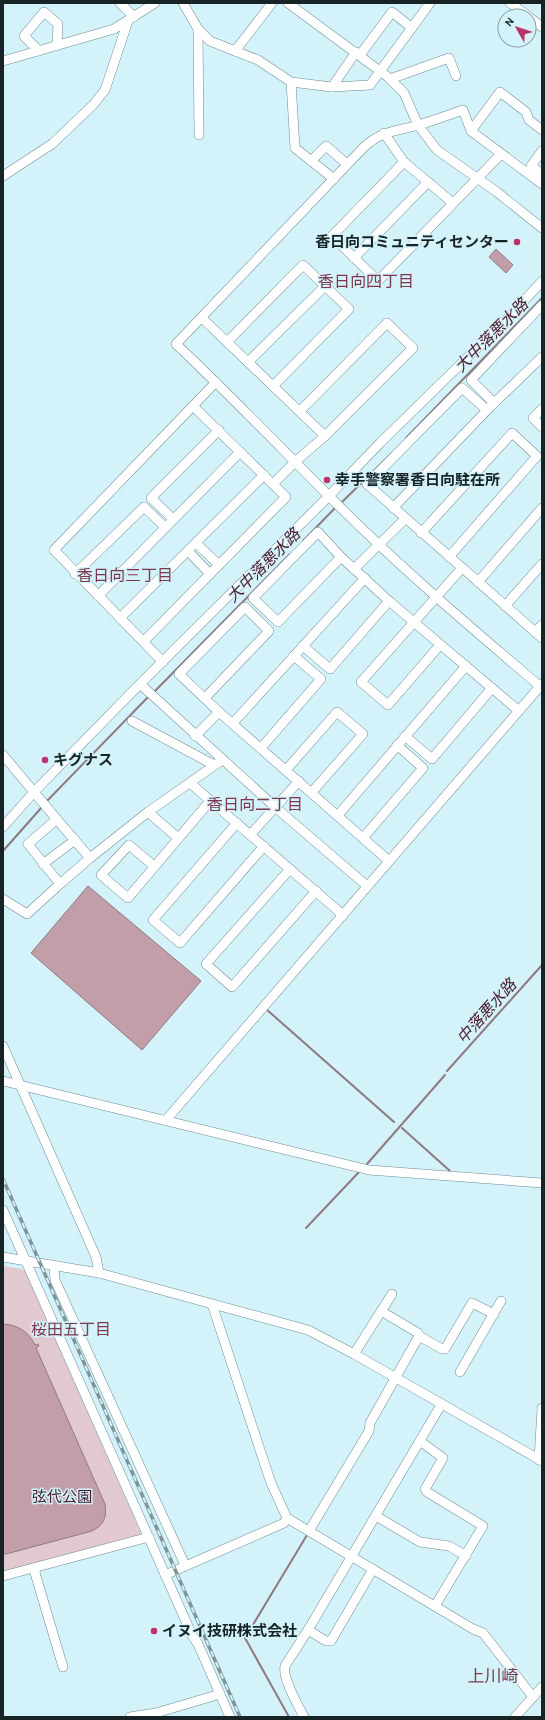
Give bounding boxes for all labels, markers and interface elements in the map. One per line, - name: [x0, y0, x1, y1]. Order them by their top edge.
- north arrow: [497, 8, 537, 48]
- text: N: [502, 15, 517, 29]
- place label: 香日向コミュニティセンター: [315, 233, 509, 251]
- marker: 香日向コミュニティセンター: [512, 237, 522, 247]
- district label: 香日向四丁目: [318, 272, 414, 291]
- water label: 大中落悪水路: [451, 293, 533, 376]
- place label: 幸手警察署香日向駐在所: [335, 471, 500, 489]
- marker: 幸手警察署香日向駐在所: [322, 475, 332, 485]
- water label: 大中落悪水路: [223, 523, 305, 606]
- district label: 香日向三丁目: [77, 566, 173, 585]
- place label: キグナス: [53, 751, 113, 769]
- marker: キグナス: [40, 755, 50, 765]
- district label: 香日向二丁目: [207, 795, 303, 814]
- water label: 中落悪水路: [453, 974, 522, 1047]
- district label: 桜田五丁目: [31, 1320, 111, 1339]
- park label: 弦代公園: [32, 1488, 92, 1506]
- place label: イヌイ技研株式会社: [162, 1622, 297, 1640]
- marker: イヌイ技研株式会社: [149, 1626, 159, 1636]
- district label: 上川崎: [468, 1666, 519, 1686]

